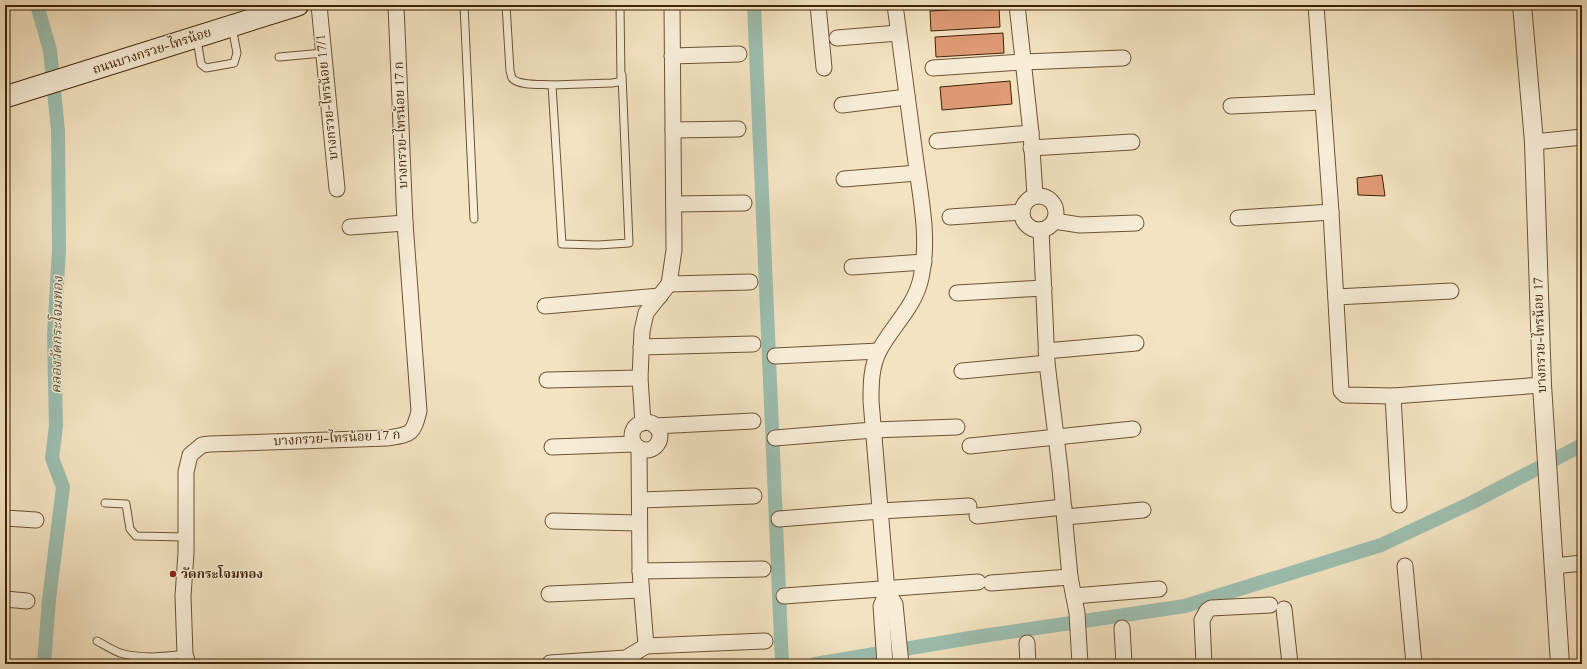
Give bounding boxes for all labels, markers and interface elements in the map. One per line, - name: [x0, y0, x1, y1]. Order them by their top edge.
- street label: ถนนบางกรวย-ไทรน้อย: [90, 23, 214, 79]
- street label: บางกรวย-ไทรน้อย 17/1: [311, 33, 343, 161]
- street label: บางกรวย-ไทรน้อย 17 ก: [390, 61, 412, 189]
- water label: คลองวัดกระโจมทอง: [45, 275, 68, 394]
- street label: บางกรวย-ไทรน้อย 17: [1529, 276, 1551, 393]
- street label: บางกรวย-ไทรน้อย 17 ก: [273, 426, 401, 450]
- place label: วัดกระโจมทอง: [181, 565, 263, 583]
- marker: วัดกระโจมทอง: [168, 569, 178, 579]

